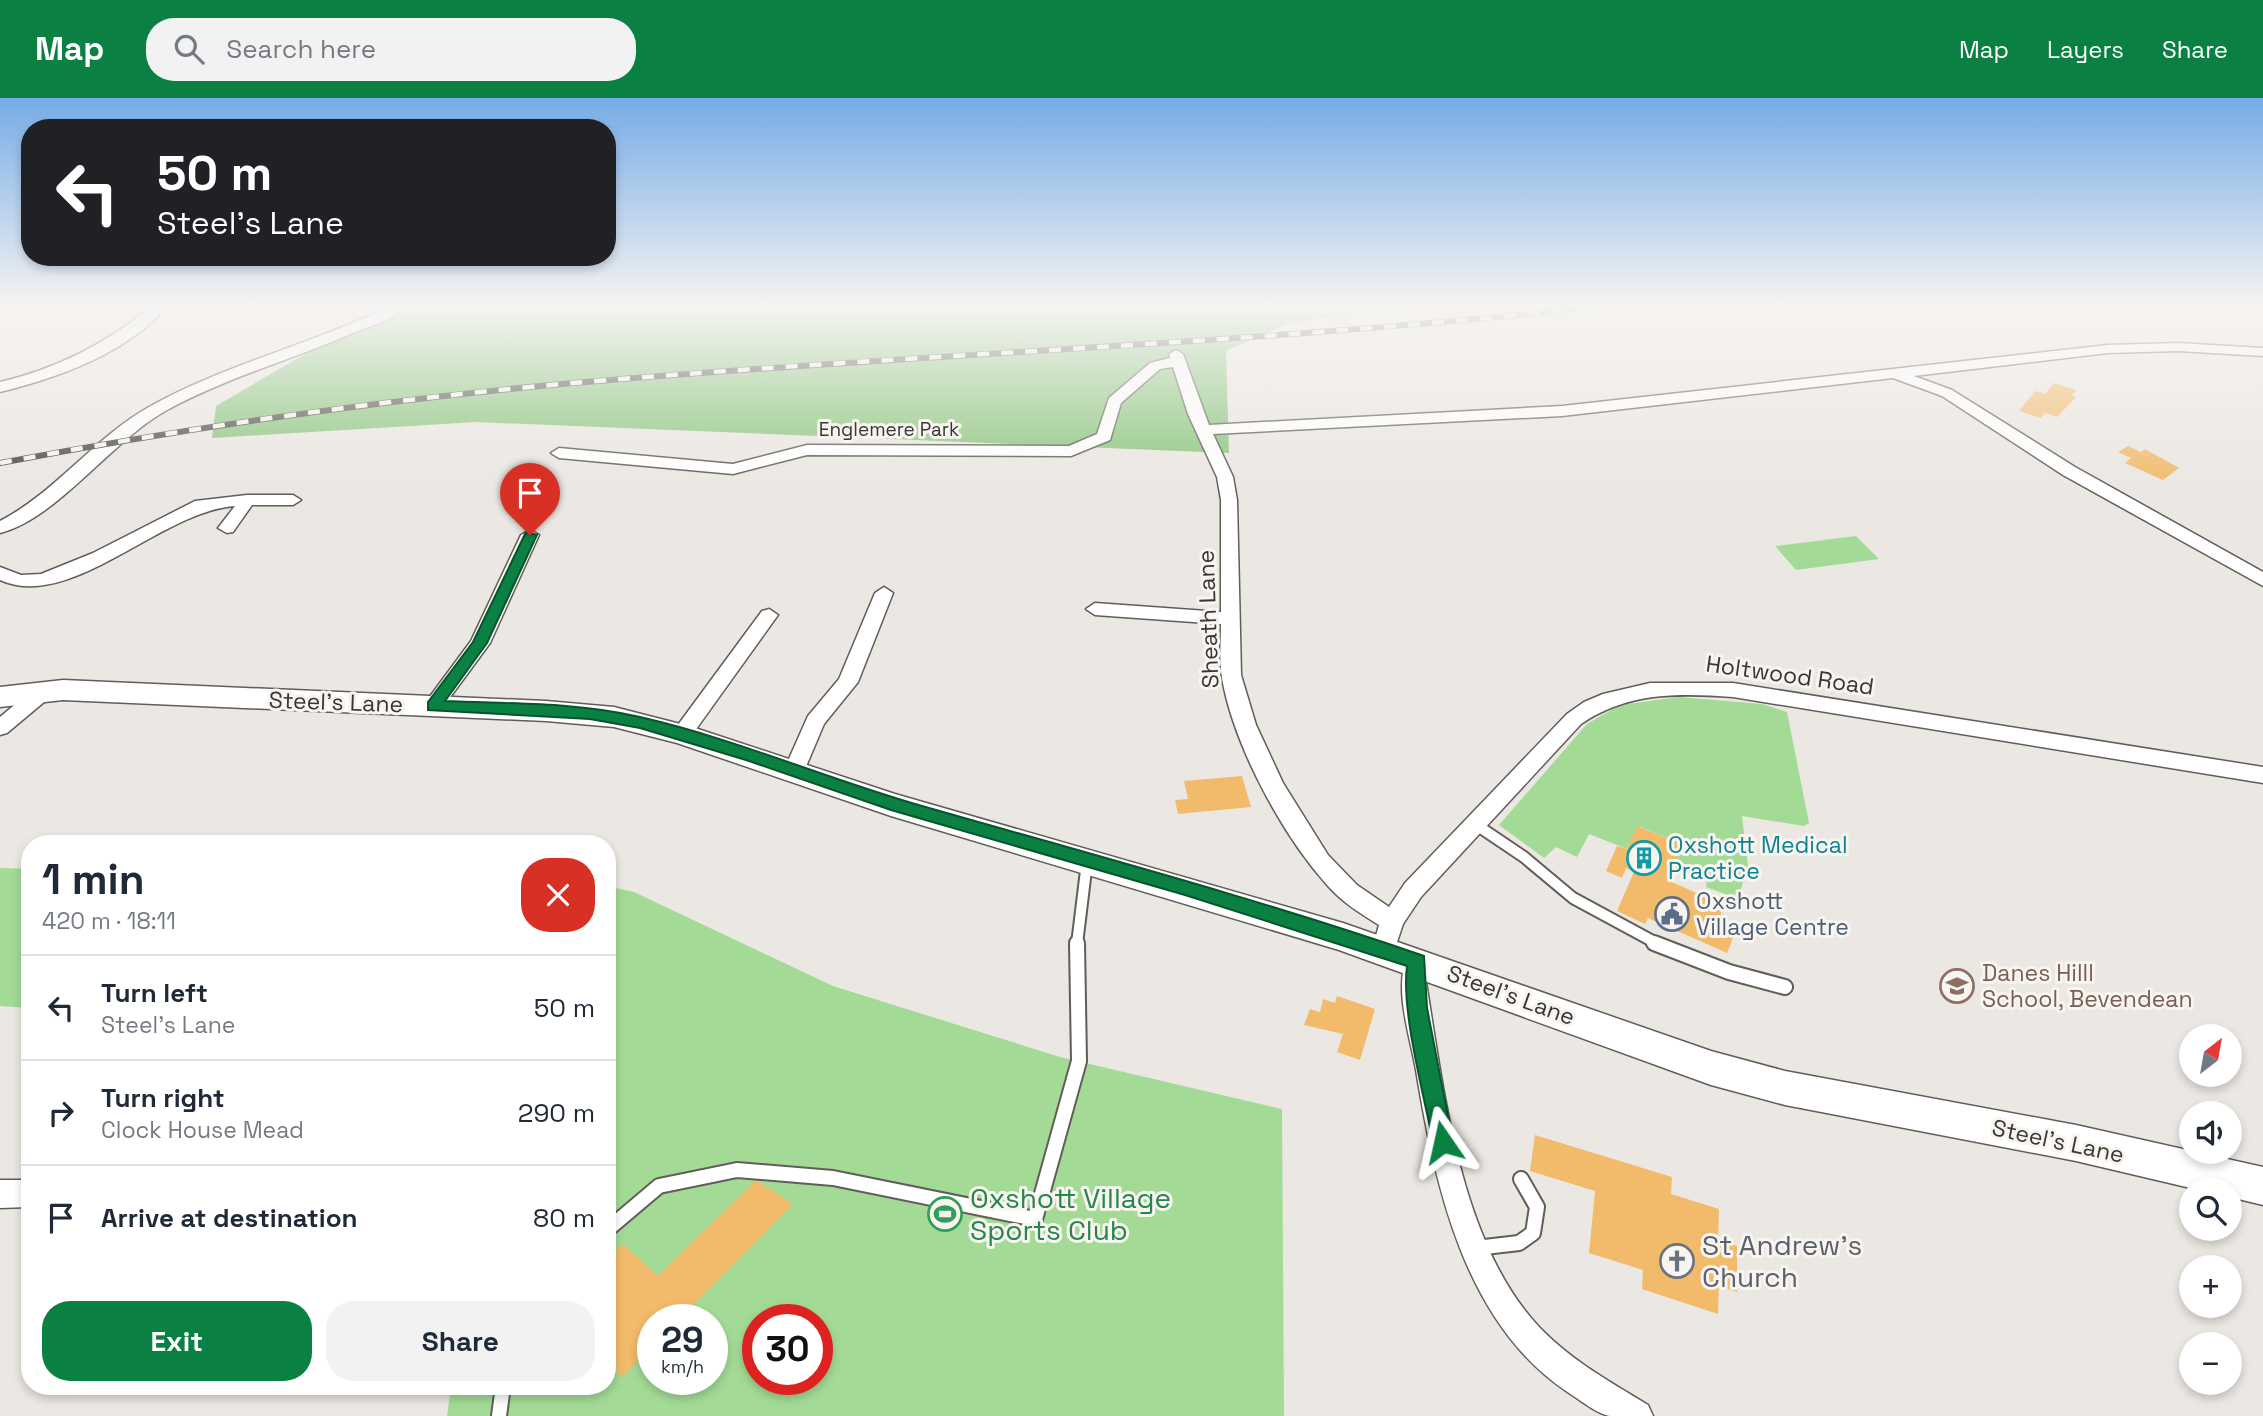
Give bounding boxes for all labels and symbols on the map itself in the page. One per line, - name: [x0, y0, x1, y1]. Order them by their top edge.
- street label: Englemere Park: [819, 417, 959, 442]
- pin: [500, 463, 560, 535]
- street label: Sheath Lane: [1191, 549, 1225, 689]
- street label: Holtwood Road: [1704, 648, 1876, 702]
- street label: Steel's Lane: [268, 685, 404, 719]
- place label: Oxshott Medical Practice: [1668, 830, 1848, 886]
- building icon: Oxshott Medical Practice: [1625, 839, 1663, 877]
- place label: Oxshott Village Centre: [1696, 886, 1849, 942]
- public building icon: Oxshott Village Centre: [1653, 895, 1691, 933]
- street label: Steel's Lane: [1443, 958, 1579, 1032]
- place label: Danes Hilll School, Bevendean: [1982, 958, 2193, 1014]
- school or university icon: Danes Hilll School, Bevendean: [1938, 967, 1976, 1005]
- north arrow: [2179, 1024, 2242, 1087]
- position arrow: [1406, 1105, 1480, 1179]
- street label: Steel's Lane: [1989, 1112, 2127, 1170]
- place label: Oxshott Village Sports Club: [970, 1180, 1171, 1248]
- sports icon: Oxshott Village Sports Club: [926, 1195, 964, 1233]
- place label: St Andrew's Church: [1702, 1227, 1862, 1295]
- church icon: St Andrew's Church: [1658, 1242, 1696, 1280]
- speed limit sign: 30: [742, 1304, 833, 1395]

